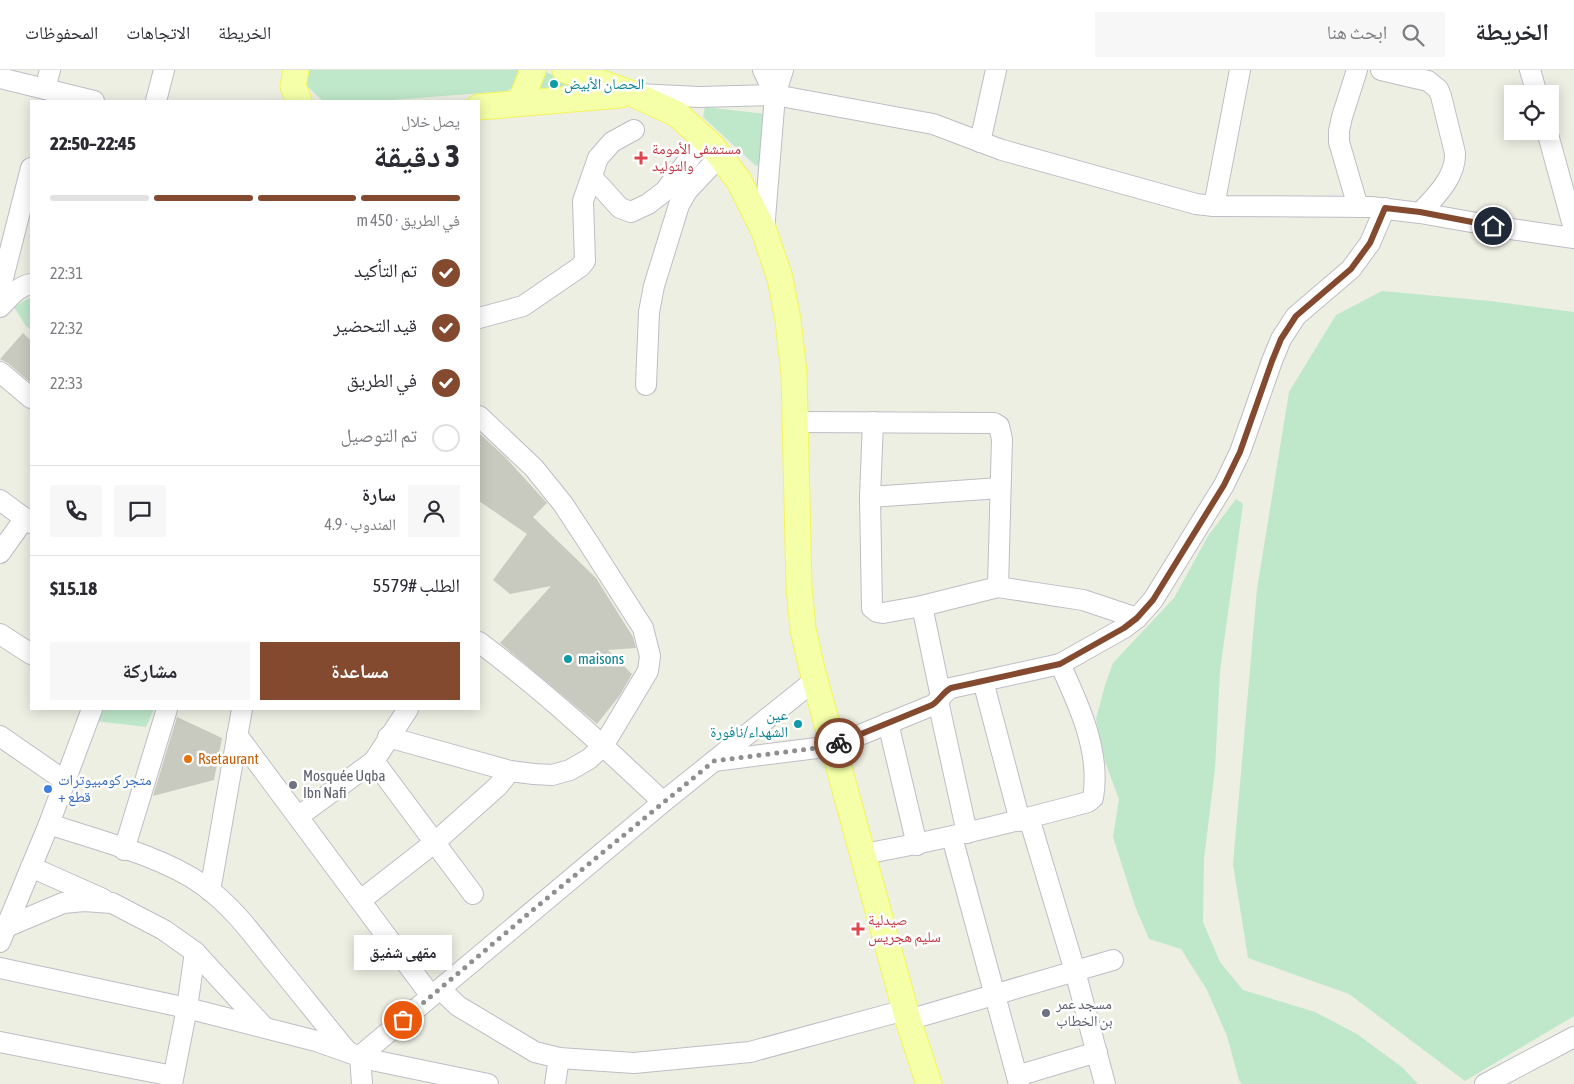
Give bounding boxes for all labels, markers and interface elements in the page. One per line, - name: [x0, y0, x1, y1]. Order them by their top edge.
- search box: [1095, 12, 1445, 57]
- text: الخريطة: [1475, 18, 1549, 45]
- text: ابحث هنا: [1327, 21, 1387, 43]
- icon: search: [1399, 21, 1427, 49]
- text: المحفوظات: [25, 22, 98, 43]
- text: الاتجاهات: [126, 22, 190, 43]
- text: الخريطة: [218, 22, 271, 43]
- place label: الحصان الأبيض: [564, 75, 644, 94]
- marker: الحصان الأبيض: [548, 78, 560, 90]
- map controls: [1504, 85, 1559, 140]
- button: locate: [1504, 85, 1559, 140]
- text: يصل خلال: [401, 112, 460, 130]
- text: 22:45–22:50: [50, 132, 136, 154]
- text: 3 دقيقة: [373, 137, 460, 174]
- place label: مستشفى الأمومة والتوليد: [652, 140, 741, 175]
- marker: مستشفى الأمومة والتوليد: [634, 151, 648, 165]
- pin: [1472, 205, 1514, 247]
- text: في الطريق · 450 m: [357, 211, 460, 229]
- icon: home: [1479, 212, 1507, 240]
- text: تم التأكيد: [354, 259, 417, 281]
- icon: check: [432, 259, 460, 287]
- text: 22:31: [50, 264, 83, 282]
- text: قيد التحضير: [333, 314, 417, 336]
- icon: check: [432, 314, 460, 342]
- text: 22:32: [50, 319, 83, 337]
- text: في الطريق: [346, 369, 417, 391]
- icon: check: [432, 369, 460, 397]
- text: 22:33: [50, 374, 83, 392]
- text: تم التوصيل: [341, 424, 417, 446]
- text: سارة: [362, 483, 396, 505]
- button: phone: [50, 485, 102, 537]
- button: chat: [114, 485, 166, 537]
- button: person: [408, 485, 460, 537]
- text: المندوب · 4.9: [324, 515, 396, 533]
- text: الطلب #5579: [373, 574, 460, 596]
- text: $15.18: [50, 577, 97, 599]
- button: مشاركة: [50, 642, 250, 700]
- button: مساعدة: [260, 642, 460, 700]
- place label: maisons: [578, 650, 624, 667]
- marker: maisons: [562, 653, 574, 665]
- place label: عين الشهداء/نافورة: [710, 706, 788, 741]
- marker: عين الشهداء/نافورة: [792, 718, 804, 730]
- courier: [814, 718, 864, 768]
- icon: bike: [825, 729, 853, 757]
- place label: Rsetaurant: [198, 750, 259, 767]
- marker: Rsetaurant: [182, 753, 194, 765]
- place label: Mosquée Uqba Ibn Nafi: [303, 767, 385, 801]
- place label: متجر كومبيوترات + قطع: [58, 771, 152, 807]
- marker: Mosquée Uqba Ibn Nafi: [287, 779, 299, 791]
- marker: متجر كومبيوترات + قطع: [42, 783, 54, 795]
- place label: صيدلية سليم هجريس: [868, 911, 941, 947]
- marker: صيدلية سليم هجريس: [852, 923, 864, 935]
- callout: مقهى شفيق: [354, 935, 452, 970]
- text: مقهى شفيق: [369, 943, 437, 961]
- place label: مسجد عمر بن الخطاب: [1055, 995, 1113, 1031]
- pin: [382, 999, 424, 1041]
- icon: bag: [389, 1006, 417, 1034]
- marker: مسجد عمر بن الخطاب: [1040, 1007, 1052, 1019]

